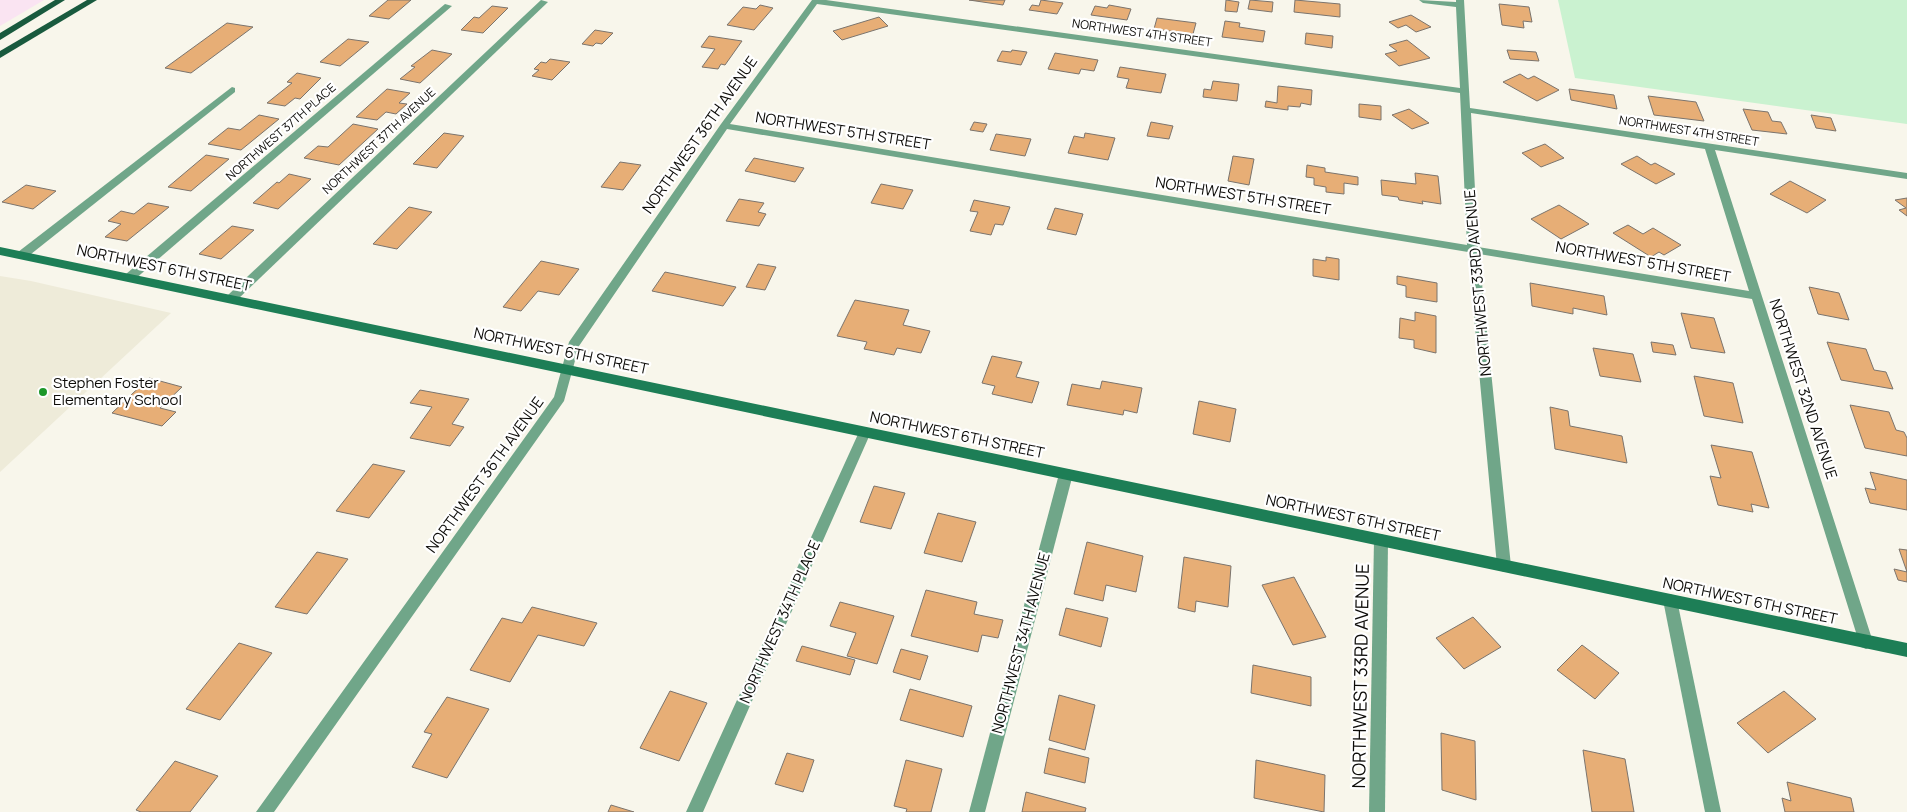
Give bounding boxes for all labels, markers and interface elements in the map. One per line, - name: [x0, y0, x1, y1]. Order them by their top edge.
- street label: NORTHWEST 4TH STREET: [1071, 14, 1214, 51]
- street label: NORTHWEST 36TH AVENUE: [637, 52, 762, 218]
- street label: NORTHWEST 37TH PLACE: [222, 79, 339, 184]
- street label: NORTHWEST 37TH AVENUE: [318, 84, 439, 198]
- street label: NORTHWEST 5TH STREET: [754, 106, 932, 155]
- street label: NORTHWEST 4TH STREET: [1618, 111, 1761, 150]
- street label: NORTHWEST 5TH STREET: [1154, 171, 1332, 220]
- street label: NORTHWEST 33RD AVENUE: [1459, 189, 1496, 377]
- street label: NORTHWEST 5TH STREET: [1554, 236, 1732, 287]
- street label: NORTHWEST 6TH STREET: [75, 239, 253, 296]
- street label: NORTHWEST 32ND AVENUE: [1764, 296, 1843, 482]
- street label: NORTHWEST 6TH STREET: [472, 322, 650, 379]
- place label: Stephen Foster Elementary School: [53, 372, 182, 410]
- marker: Stephen Foster Elementary School: [37, 386, 49, 398]
- street label: NORTHWEST 36TH AVENUE: [421, 393, 548, 557]
- street label: NORTHWEST 6TH STREET: [868, 406, 1046, 463]
- street label: NORTHWEST 6TH STREET: [1264, 489, 1442, 546]
- street label: NORTHWEST 34TH PLACE: [734, 537, 825, 707]
- street label: NORTHWEST 34TH AVENUE: [986, 550, 1055, 736]
- street label: NORTHWEST 33RD AVENUE: [1346, 563, 1374, 789]
- street label: NORTHWEST 6TH STREET: [1661, 572, 1839, 629]

